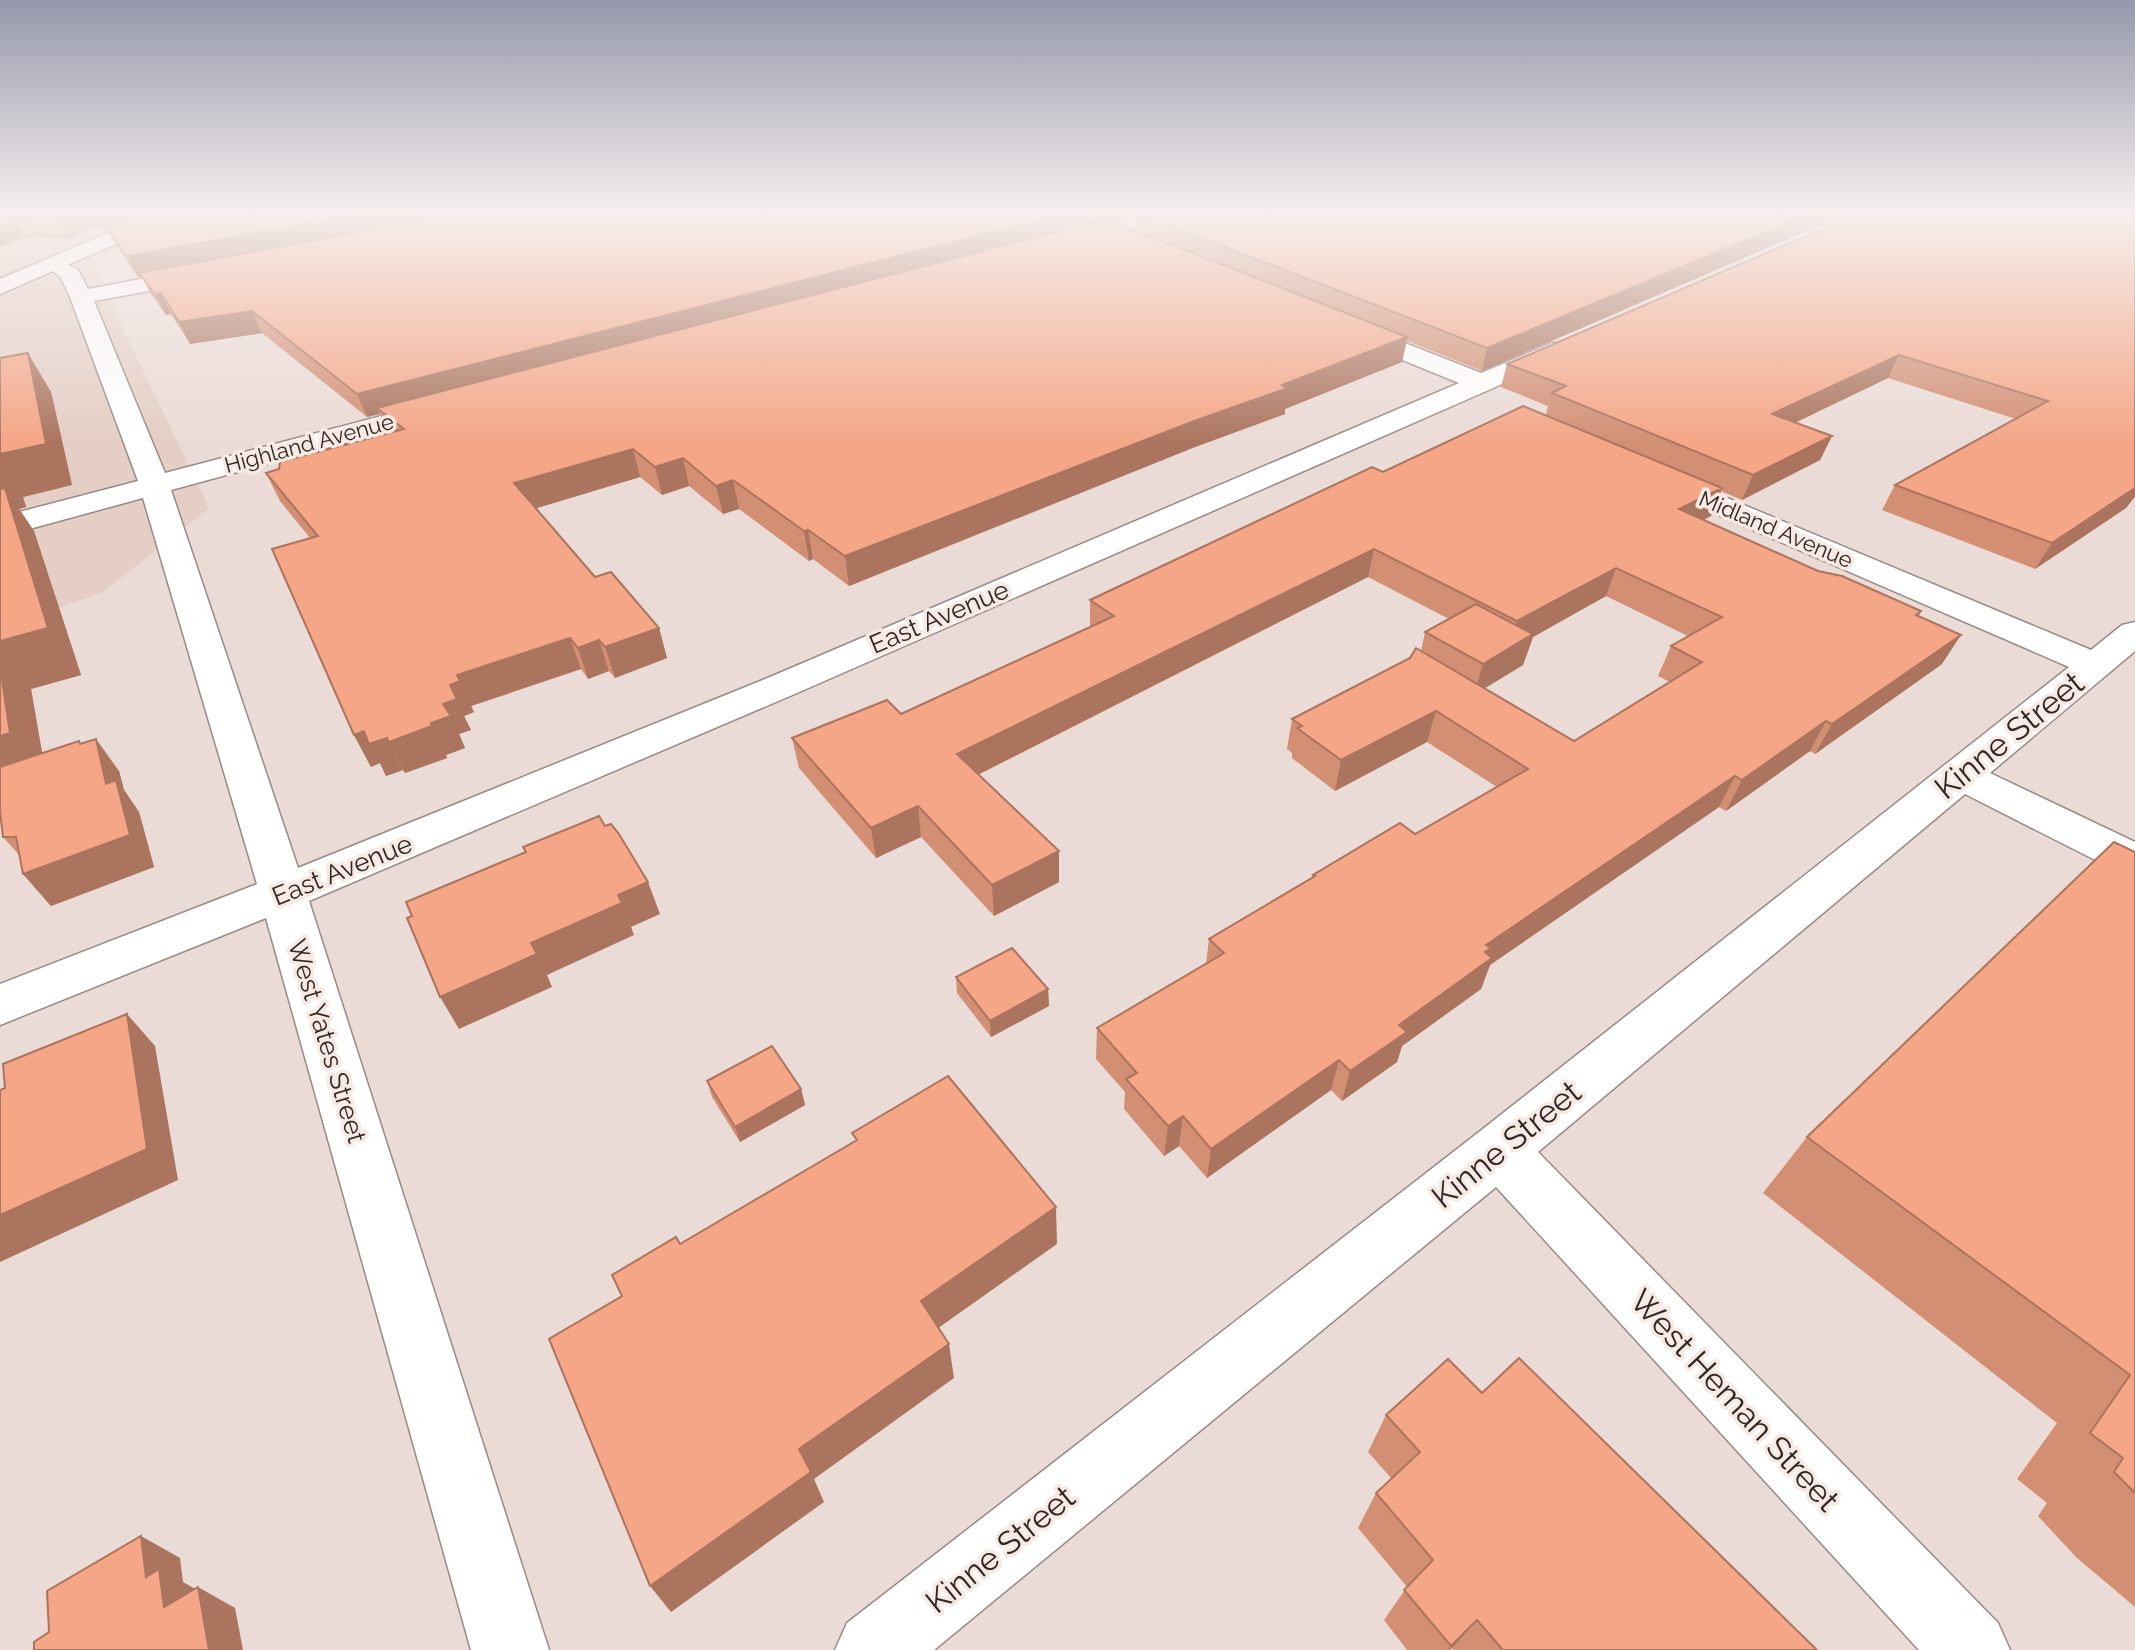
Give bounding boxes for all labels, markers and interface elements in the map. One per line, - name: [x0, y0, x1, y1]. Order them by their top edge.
- street label: Highland Avenue: [222, 408, 397, 478]
- street label: Midland Avenue: [1695, 485, 1857, 573]
- street label: East Avenue: [865, 574, 1013, 660]
- street label: Kinne Street: [1927, 664, 2091, 806]
- street label: East Avenue: [268, 828, 416, 912]
- street label: West Yates Street: [282, 936, 372, 1147]
- street label: Kinne Street: [1424, 1073, 1588, 1215]
- street label: West Heman Street: [1623, 1282, 1847, 1518]
- street label: Kinne Street: [918, 1478, 1082, 1620]

